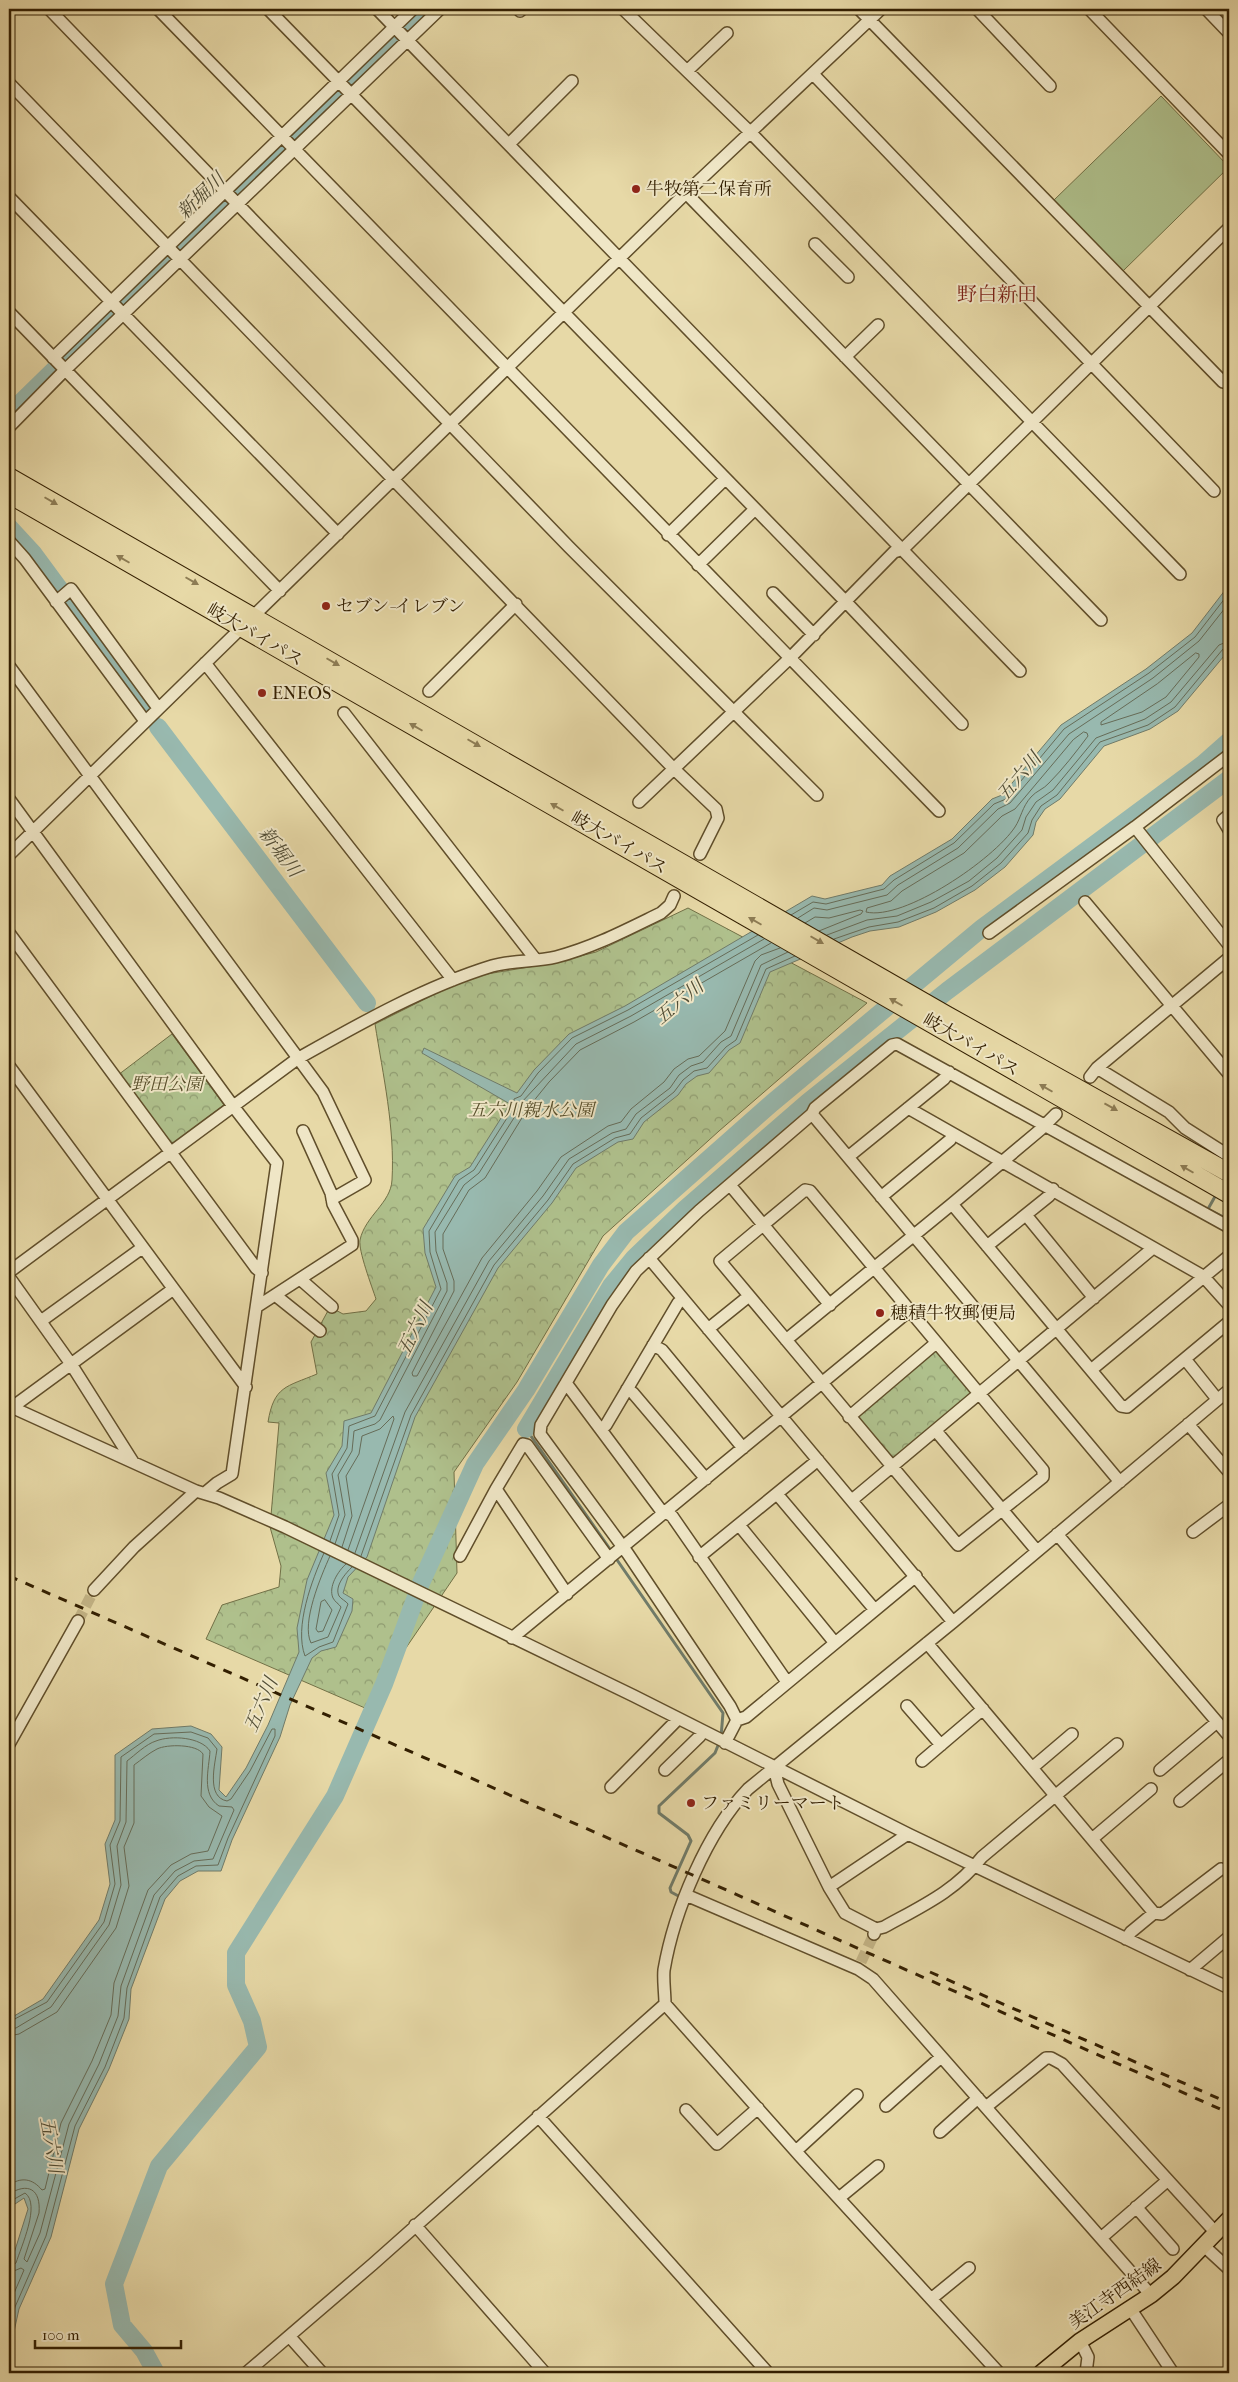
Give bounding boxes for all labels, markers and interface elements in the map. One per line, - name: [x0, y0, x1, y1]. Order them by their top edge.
- water label: 新堀川: [173, 167, 231, 224]
- place label: 牛牧第二保育所: [646, 179, 772, 200]
- marker: 牛牧第二保育所: [630, 183, 642, 195]
- district label: 野白新田: [957, 283, 1037, 306]
- one-way arrow: [44, 497, 59, 505]
- one-way arrow: [115, 555, 130, 563]
- one-way arrow: [186, 577, 199, 586]
- place label: セブン-イレブン: [336, 596, 465, 617]
- street label: 岐大バイパス: [203, 599, 307, 671]
- marker: セブン-イレブン: [320, 600, 332, 612]
- one-way arrow: [326, 658, 341, 666]
- place label: ENEOS: [272, 683, 331, 704]
- marker: ENEOS: [256, 687, 268, 699]
- one-way arrow: [409, 722, 422, 731]
- one-way arrow: [467, 739, 482, 747]
- water label: 五六川: [992, 747, 1047, 806]
- one-way arrow: [550, 803, 563, 812]
- street label: 岐大バイパス: [567, 807, 671, 879]
- water label: 新堀川: [254, 823, 307, 883]
- one-way arrow: [748, 917, 762, 925]
- one-way arrow: [811, 936, 824, 945]
- water label: 五六川: [650, 974, 709, 1029]
- one-way arrow: [889, 997, 903, 1006]
- street label: 岐大バイパス: [919, 1009, 1023, 1081]
- park label: 野田公園: [131, 1074, 206, 1095]
- one-way arrow: [1040, 1084, 1053, 1093]
- park label: 五六川親水公園: [468, 1100, 597, 1121]
- one-way arrow: [1104, 1103, 1118, 1111]
- one-way arrow: [1180, 1165, 1194, 1174]
- water label: 五六川: [393, 1297, 438, 1359]
- place label: 穂積牛牧郵便局: [890, 1303, 1016, 1324]
- marker: 穂積牛牧郵便局: [874, 1307, 886, 1319]
- water label: 五六川: [240, 1673, 283, 1736]
- place label: ファミリーマート: [701, 1793, 845, 1814]
- marker: ファミリーマート: [685, 1797, 697, 1809]
- water label: 五六川: [35, 2115, 67, 2177]
- street label: 美江寺西結線: [1065, 2254, 1165, 2334]
- scale bar: [35, 2317, 181, 2349]
- text: 100 m: [42, 2326, 80, 2344]

